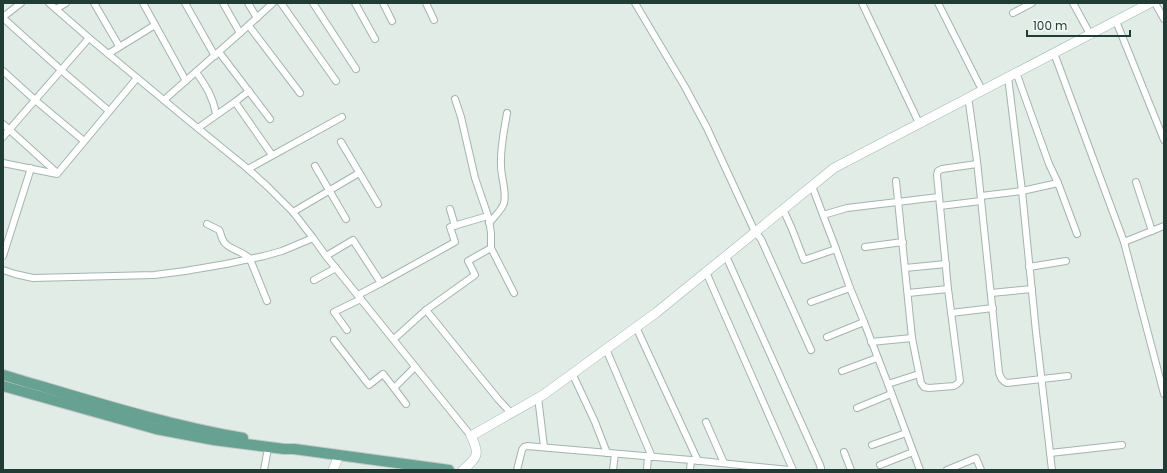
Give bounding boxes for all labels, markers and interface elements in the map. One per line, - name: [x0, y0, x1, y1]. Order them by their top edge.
- scale bar: [1027, 12, 1130, 38]
- text: 100 m: [1033, 17, 1067, 34]

